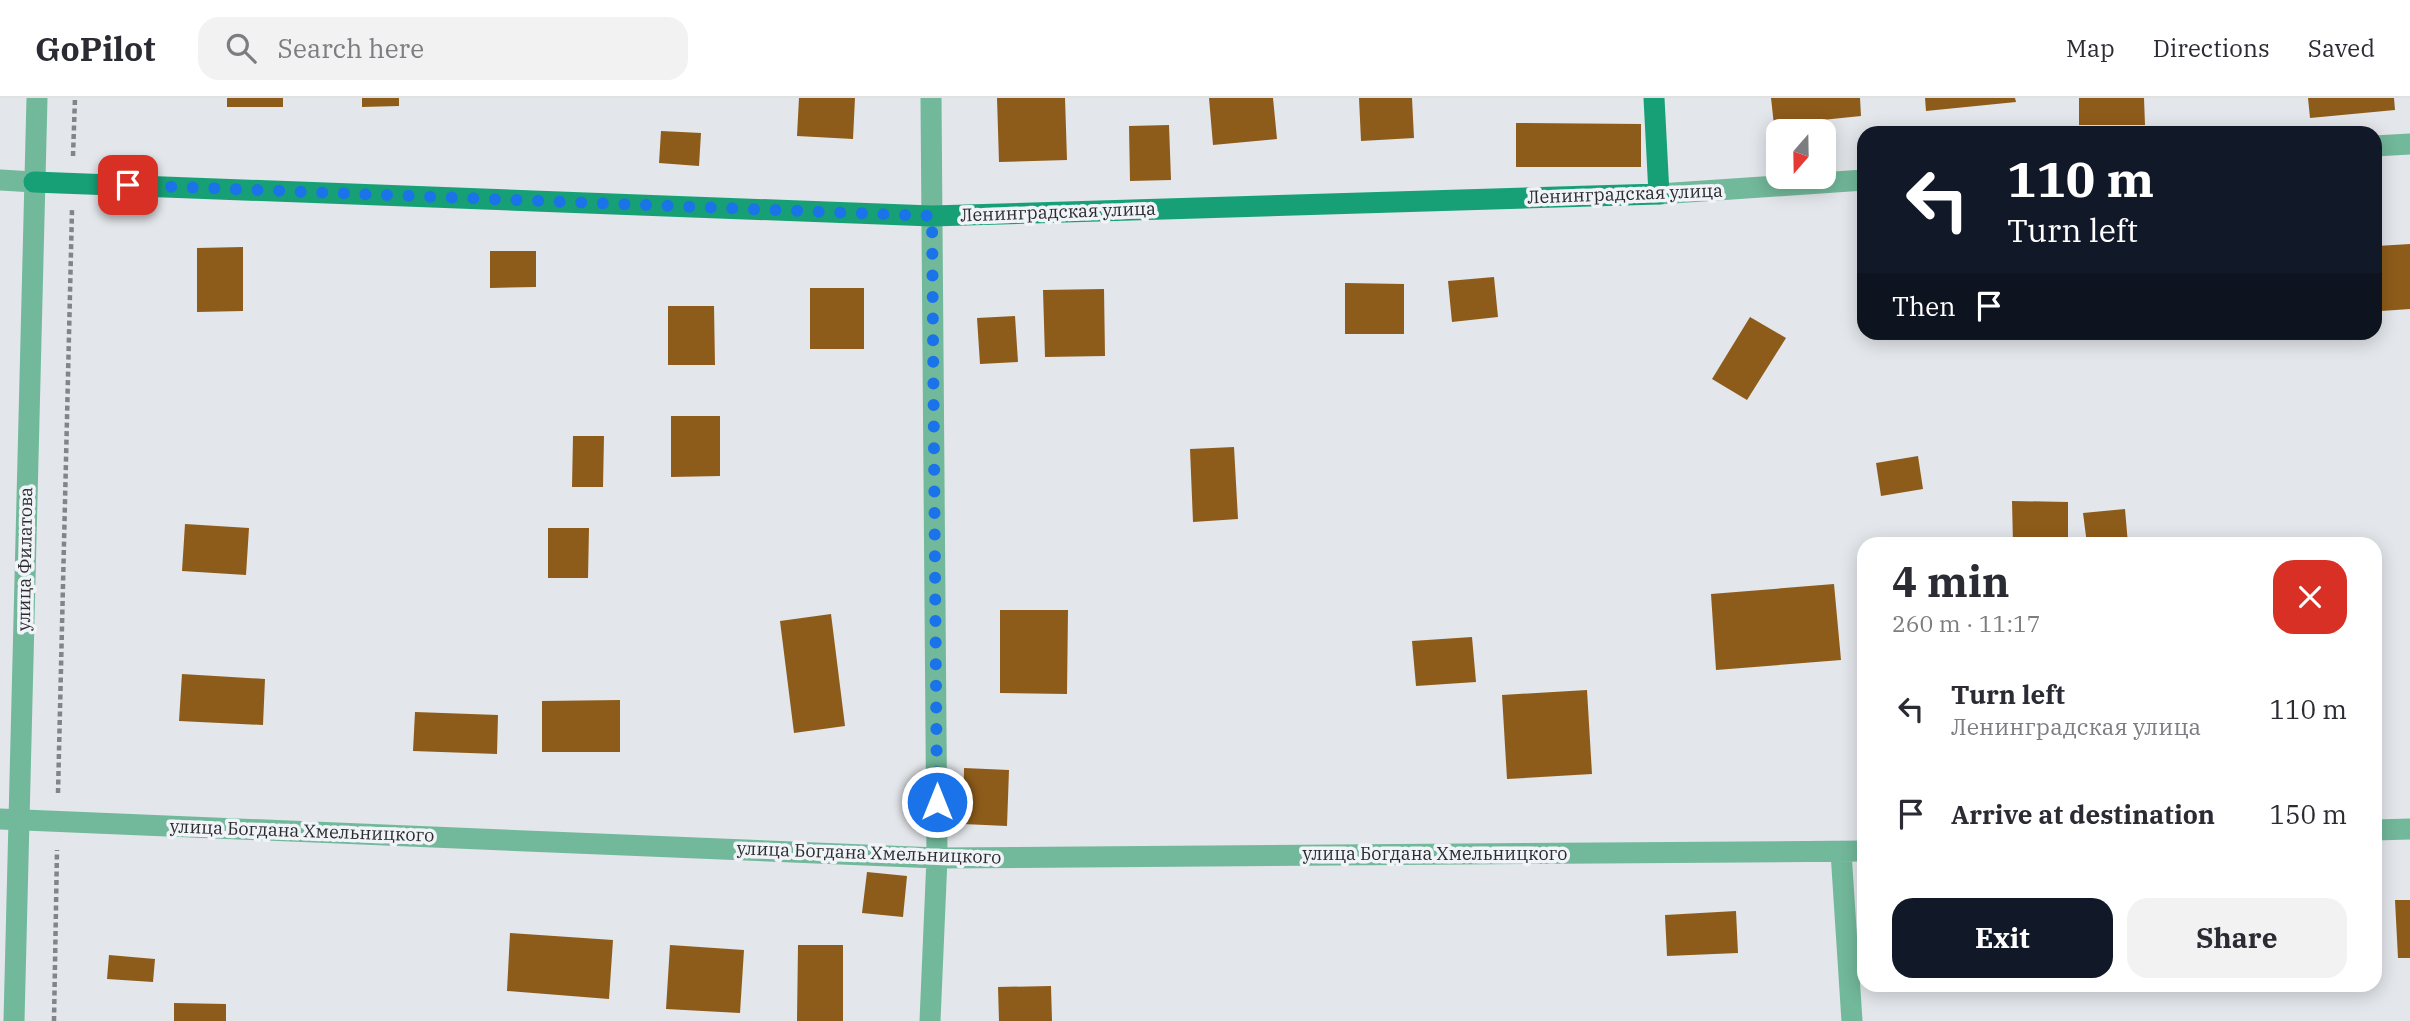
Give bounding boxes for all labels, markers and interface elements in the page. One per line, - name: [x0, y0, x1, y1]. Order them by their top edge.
- search box: [198, 17, 688, 80]
- text: GoPilot: [35, 27, 156, 70]
- icon: search: [222, 29, 260, 67]
- text: Search here: [278, 31, 424, 65]
- text: Map: [2066, 32, 2115, 64]
- text: Directions: [2153, 32, 2270, 64]
- text: Saved: [2308, 32, 2375, 64]
- north arrow: [1766, 119, 1836, 189]
- map controls: [1766, 119, 1836, 189]
- text: 110 m: [2007, 147, 2154, 210]
- icon: left: [1892, 154, 1983, 245]
- pin: [98, 155, 158, 215]
- icon: arrive: [109, 166, 147, 204]
- street label: Ленинградская улица: [1527, 179, 1723, 208]
- street label: Ленинградская улица: [960, 197, 1156, 226]
- text: Turn left: [2007, 209, 2138, 251]
- icon: arrive: [1970, 287, 2008, 325]
- text: Then: [1892, 289, 1956, 323]
- street label: улица Филатова: [12, 487, 37, 631]
- text: 4 min: [1892, 554, 2010, 609]
- button: close: [2273, 560, 2347, 634]
- text: 260 m · 11:17: [1892, 608, 2041, 638]
- text: Turn left: [1951, 677, 2065, 711]
- icon: left: [1892, 690, 1930, 728]
- text: 110 m: [2269, 692, 2347, 726]
- text: Ленинградская улица: [1951, 711, 2201, 741]
- position arrow: [900, 765, 974, 839]
- icon: arrive: [1892, 795, 1930, 833]
- text: Arrive at destination: [1951, 797, 2215, 831]
- text: 150 m: [2269, 797, 2347, 831]
- street label: улица Богдана Хмельницкого: [169, 814, 435, 847]
- street label: улица Богдана Хмельницкого: [736, 836, 1002, 869]
- street label: улица Богдана Хмельницкого: [1303, 842, 1567, 865]
- button: Exit: [1892, 898, 2113, 978]
- button: Share: [2127, 898, 2347, 978]

